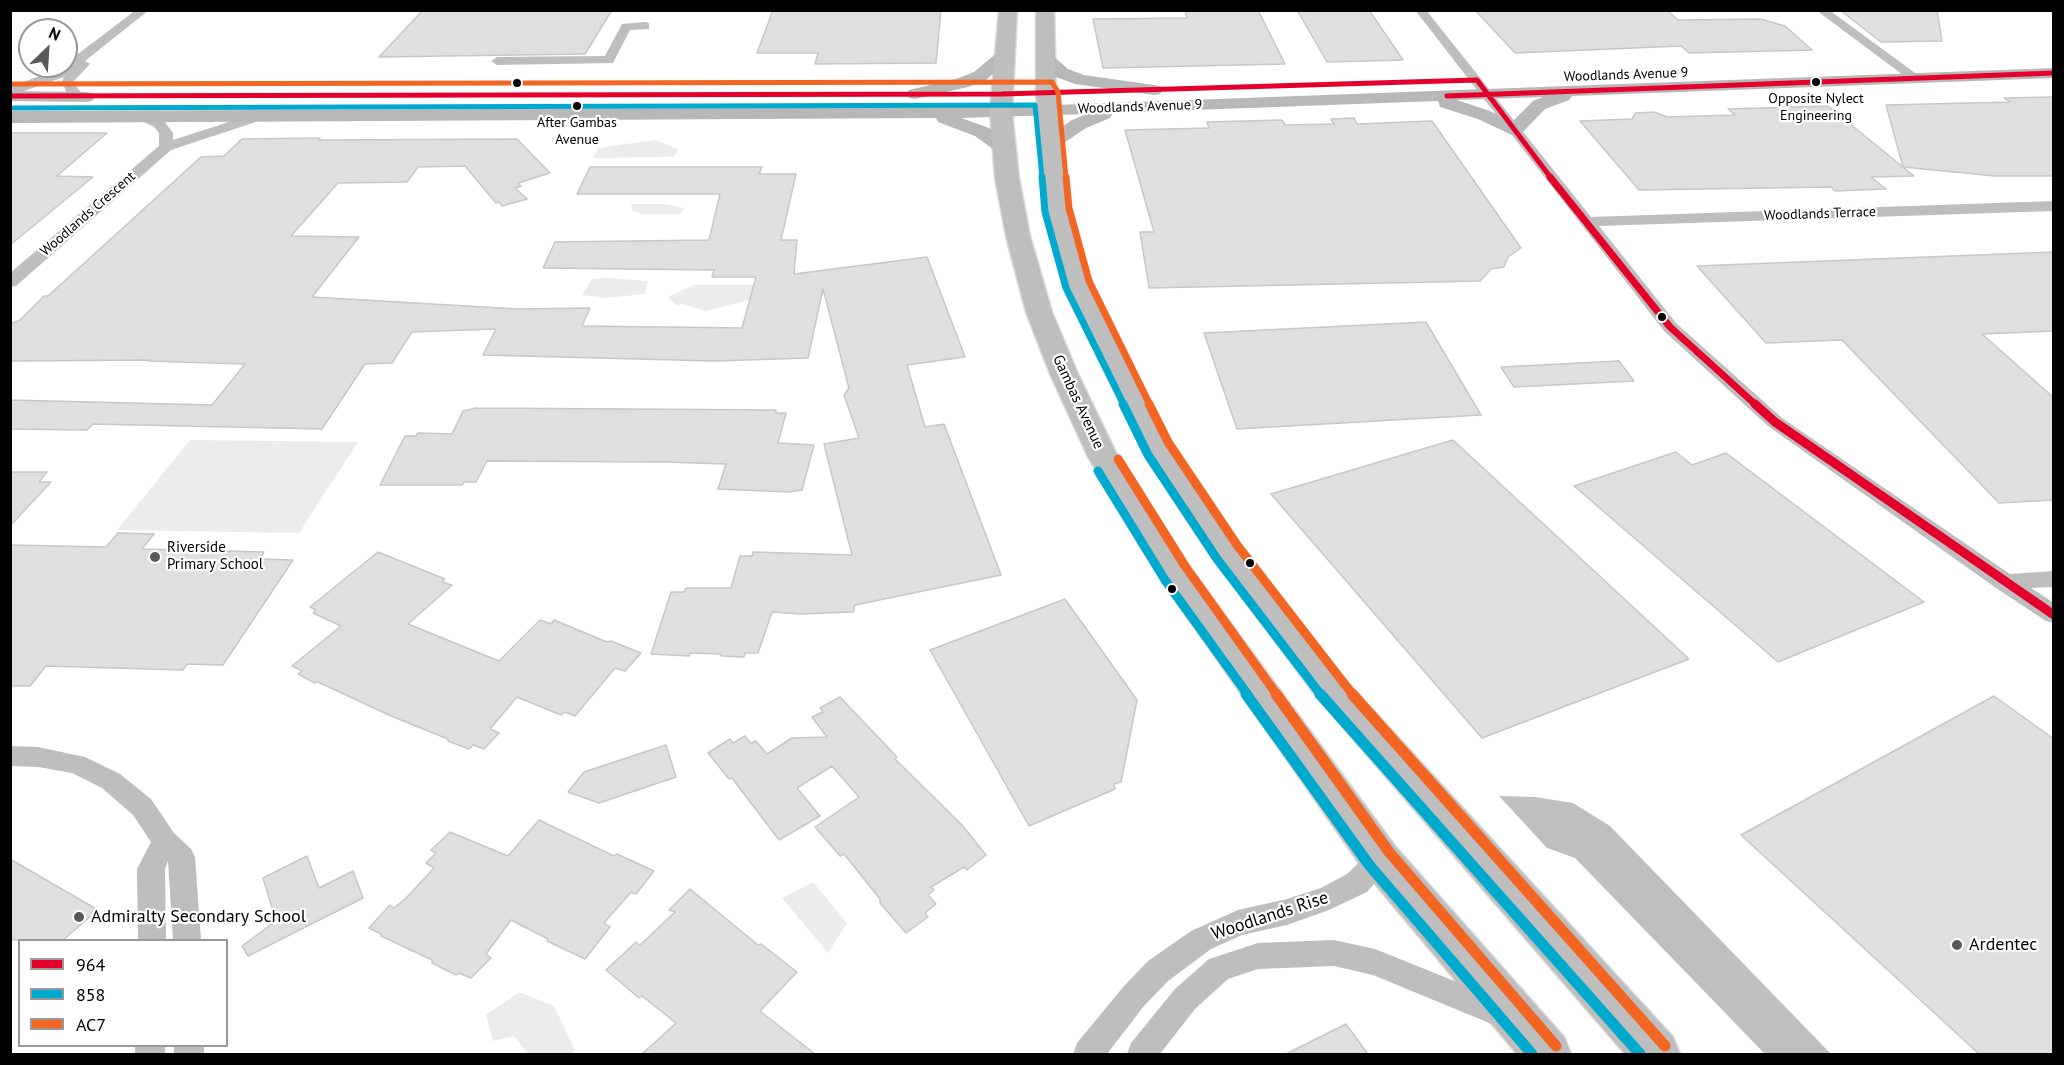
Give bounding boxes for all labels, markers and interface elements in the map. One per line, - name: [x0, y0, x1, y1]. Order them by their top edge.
- north arrow: [18, 18, 78, 78]
- text: N: [46, 22, 64, 45]
- street label: Woodlands Avenue 9: [1564, 64, 1688, 86]
- marker: Opposite Nylect Engineering: [1810, 76, 1822, 88]
- unlabelled marker: [511, 77, 523, 89]
- place label: Opposite Nylect Engineering: [1768, 91, 1864, 124]
- street label: Woodlands Avenue 9: [1078, 96, 1202, 118]
- marker: After Gambas Avenue: [571, 100, 583, 112]
- place label: After Gambas Avenue: [537, 115, 617, 148]
- street label: Woodlands Crescent: [37, 168, 139, 260]
- street label: Woodlands Terrace: [1764, 204, 1876, 224]
- unlabelled marker: [1656, 311, 1668, 323]
- street label: Gambas Avenue: [1048, 352, 1108, 452]
- place label: Riverside Primary School: [167, 539, 263, 574]
- marker: Riverside Primary School: [148, 550, 162, 564]
- unlabelled marker: [1244, 557, 1256, 569]
- unlabelled marker: [1166, 583, 1178, 595]
- street label: Woodlands Rise: [1209, 887, 1331, 945]
- place label: Admiralty Secondary School: [91, 906, 306, 928]
- marker: Admiralty Secondary School: [72, 910, 86, 924]
- place label: Ardentec: [1969, 934, 2037, 956]
- marker: Ardentec: [1950, 938, 1964, 952]
- legend: [18, 939, 228, 1047]
- text: 964: [76, 953, 105, 976]
- text: 858: [76, 983, 105, 1006]
- text: AC7: [76, 1013, 106, 1036]

